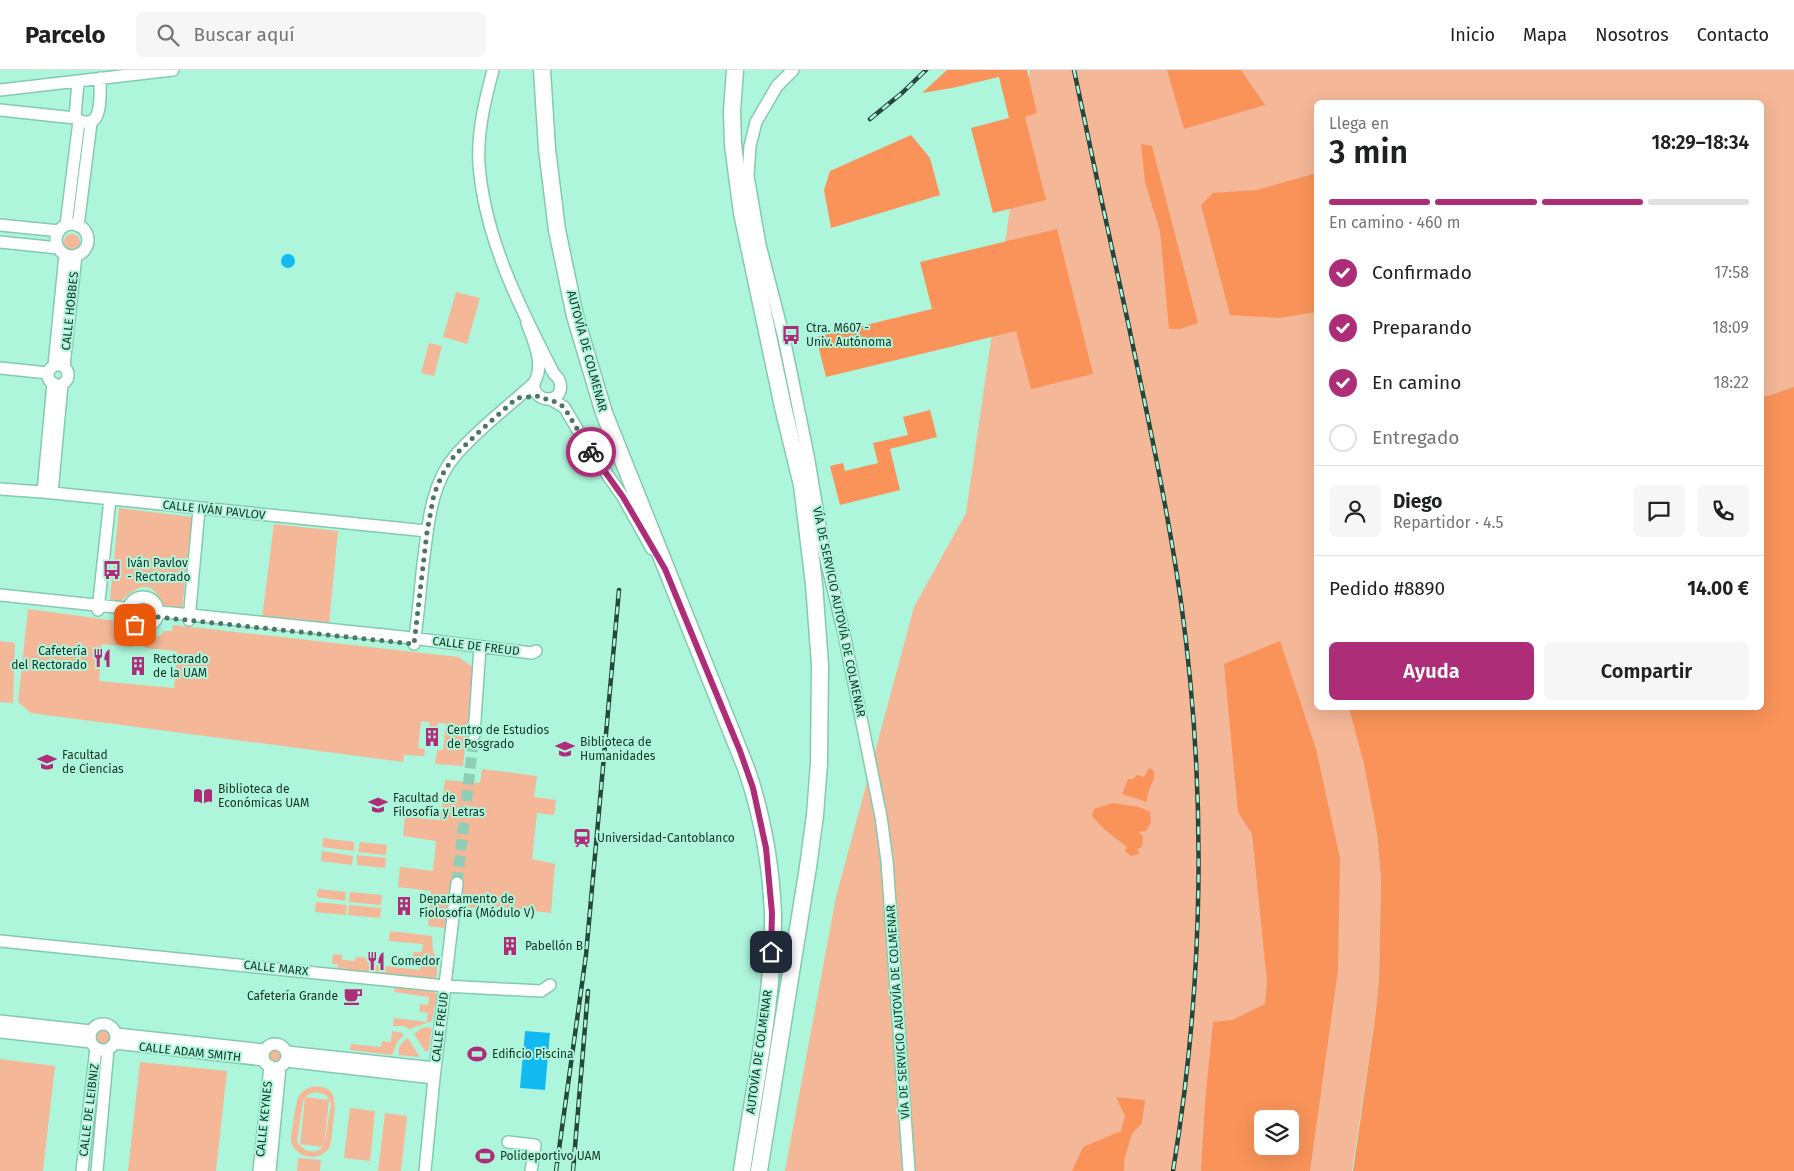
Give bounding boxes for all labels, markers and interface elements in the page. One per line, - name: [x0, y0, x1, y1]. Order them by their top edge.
- search box: [136, 12, 486, 57]
- text: Parcelo: [25, 21, 106, 49]
- icon: search: [154, 21, 182, 49]
- text: Buscar aquí: [194, 23, 295, 46]
- text: Inicio: [1450, 24, 1495, 46]
- text: Mapa: [1523, 24, 1567, 46]
- text: Nosotros: [1595, 24, 1669, 46]
- text: Contacto: [1697, 24, 1769, 46]
- text: Llega en: [1329, 114, 1389, 133]
- text: 18:29–18:34: [1652, 131, 1749, 154]
- text: 3 min: [1329, 133, 1408, 171]
- text: En camino · 460 m: [1329, 213, 1460, 232]
- icon: check: [1329, 259, 1357, 287]
- text: Confirmado: [1372, 261, 1472, 284]
- text: 17:58: [1714, 263, 1749, 282]
- street label: CALLE HOBBES: [59, 271, 81, 351]
- street label: AUTOVÍA DE COLMENAR: [564, 289, 611, 413]
- icon: check: [1329, 314, 1357, 342]
- text: Preparando: [1372, 316, 1472, 339]
- text: 18:09: [1712, 318, 1749, 337]
- place label: Ctra. M607 - Univ. Autónoma: [806, 321, 892, 349]
- bus stop icon: Ctra. M607 - Univ. Autónoma: [780, 324, 802, 346]
- icon: check: [1329, 369, 1357, 397]
- text: En camino: [1372, 371, 1461, 394]
- text: 18:22: [1714, 373, 1749, 392]
- text: Entregado: [1372, 426, 1459, 449]
- courier: [566, 427, 616, 477]
- icon: bike: [577, 438, 605, 466]
- button: person: [1329, 485, 1381, 537]
- button: chat: [1633, 485, 1685, 537]
- button: phone: [1697, 485, 1749, 537]
- text: Diego: [1393, 490, 1442, 513]
- street label: CALLE IVÁN PAVLOV: [162, 497, 267, 522]
- street label: VÍA DE SERVICIO AUTOVÍA DE COLMENAR: [810, 505, 869, 718]
- text: Repartidor · 4.5: [1393, 513, 1504, 532]
- place label: Iván Pavlov - Rectorado: [127, 556, 190, 584]
- bus stop icon: Iván Pavlov - Rectorado: [101, 559, 123, 581]
- text: Pedido #8890: [1329, 577, 1445, 600]
- text: 14.00 €: [1687, 577, 1749, 600]
- pin: [114, 604, 156, 646]
- icon: bag: [121, 611, 149, 639]
- street label: CALLE DE FREUD: [432, 634, 521, 658]
- button: Ayuda: [1329, 642, 1534, 700]
- button: Compartir: [1544, 642, 1749, 700]
- place label: Cafetería del Rectorado: [11, 644, 87, 672]
- restaurant icon: Cafetería del Rectorado: [91, 647, 113, 669]
- place label: Rectorado de la UAM: [153, 652, 208, 680]
- building icon: Rectorado de la UAM: [127, 655, 149, 677]
- place label: Centro de Estudios de Posgrado: [447, 723, 550, 751]
- building icon: Centro de Estudios de Posgrado: [421, 726, 443, 748]
- place label: Biblioteca de Humanidades: [580, 735, 656, 763]
- school or university icon: Biblioteca de Humanidades: [554, 738, 576, 760]
- place label: Facultad de Ciencias: [62, 748, 124, 776]
- school or university icon: Facultad de Ciencias: [36, 751, 58, 773]
- place label: Biblioteca de Económicas UAM: [218, 782, 309, 810]
- library icon: Biblioteca de Económicas UAM: [192, 785, 214, 807]
- place label: Facultad de Filosofía y Letras: [393, 791, 485, 819]
- school or university icon: Facultad de Filosofía y Letras: [367, 794, 389, 816]
- station icon: Universidad-Cantoblanco: [571, 827, 593, 849]
- place label: Universidad-Cantoblanco: [597, 831, 735, 845]
- place label: Departamento de Fiolosofía (Módulo V): [419, 892, 534, 920]
- building icon: Departamento de Fiolosofía (Módulo V): [393, 895, 415, 917]
- street label: VÍA DE SERVICIO AUTOVÍA DE COLMENAR: [883, 904, 912, 1120]
- pin: [750, 931, 792, 973]
- building icon: Pabellón B: [499, 935, 521, 957]
- icon: home: [757, 938, 785, 966]
- place label: Pabellón B: [525, 939, 583, 953]
- restaurant icon: Comedor: [365, 950, 387, 972]
- place label: Comedor: [391, 954, 440, 968]
- street label: CALLE MARX: [243, 958, 310, 978]
- cafe icon: Cafetería Grande: [342, 985, 364, 1007]
- place label: Cafetería Grande: [247, 989, 338, 1003]
- street label: AUTOVÍA DE COLMENAR: [742, 989, 775, 1115]
- street label: CALLE FREUD: [429, 991, 451, 1063]
- street label: CALLE ADAM SMITH: [138, 1040, 242, 1064]
- sports icon: Edificio Piscina: [466, 1043, 488, 1065]
- place label: Edificio Piscina: [492, 1047, 574, 1061]
- street label: CALLE DE LEIBNIZ: [76, 1063, 102, 1157]
- street label: CALLE KEYNES: [253, 1080, 275, 1158]
- map controls: [1254, 1110, 1299, 1155]
- button: layers: [1254, 1110, 1299, 1155]
- sports icon: Polideportivo UAM: [474, 1145, 496, 1167]
- place label: Polideportivo UAM: [500, 1149, 601, 1163]

